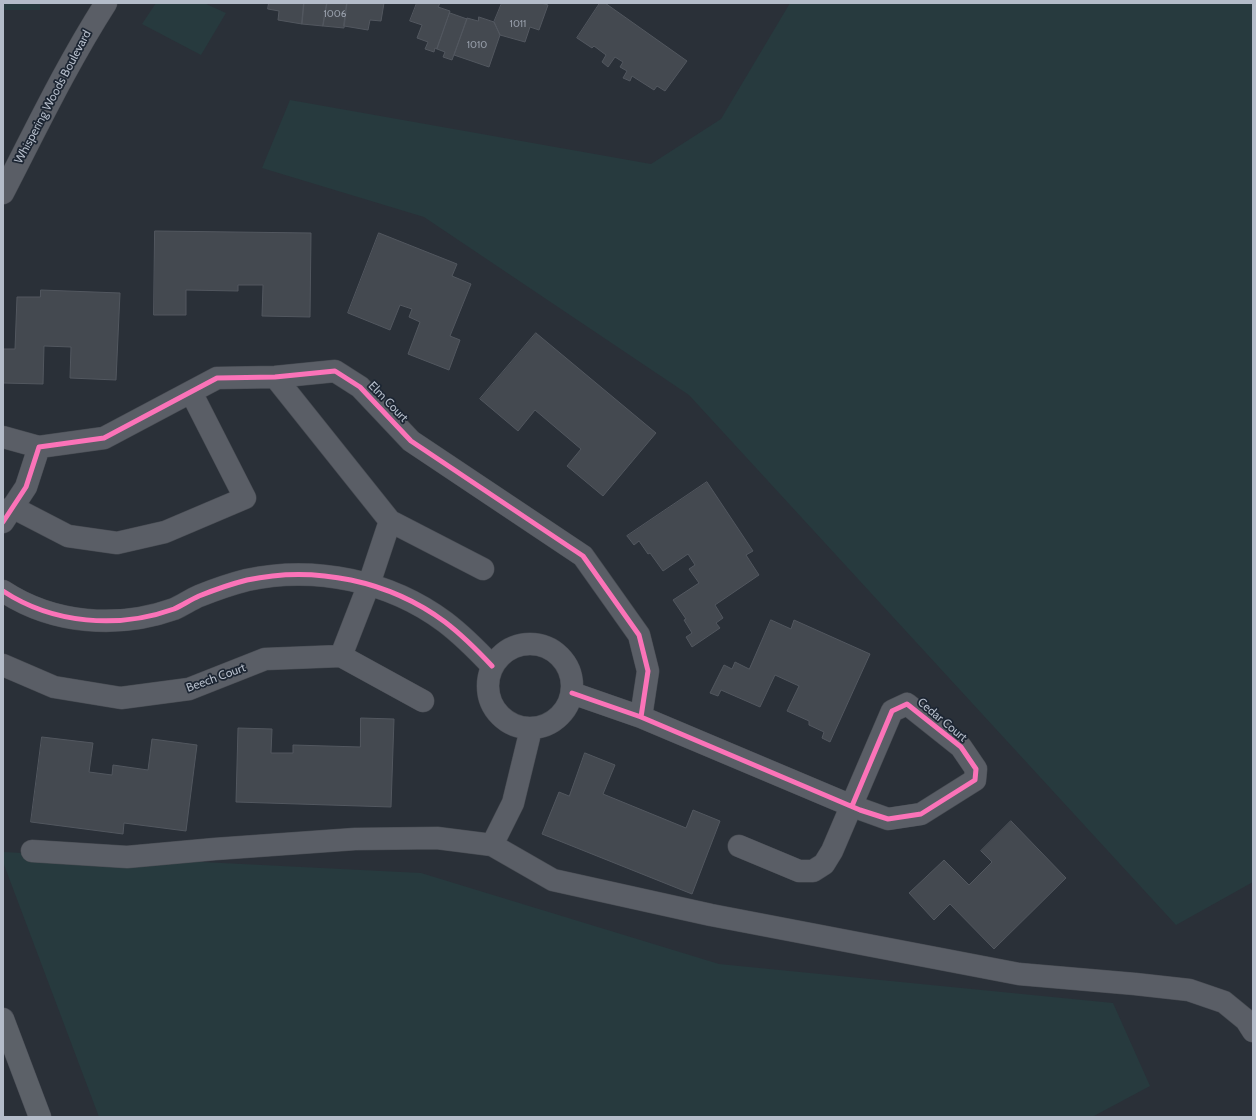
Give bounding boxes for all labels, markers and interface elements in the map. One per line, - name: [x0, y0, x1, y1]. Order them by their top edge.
- house number: 1006: [324, 8, 346, 20]
- house number: 1011: [510, 18, 526, 30]
- street label: Whispering Woods Boulevard: [12, 28, 94, 166]
- house number: 1010: [467, 39, 487, 51]
- street label: Elm Court: [365, 379, 411, 425]
- street label: Beech Court: [184, 661, 248, 695]
- street label: Cedar Court: [914, 695, 970, 745]

